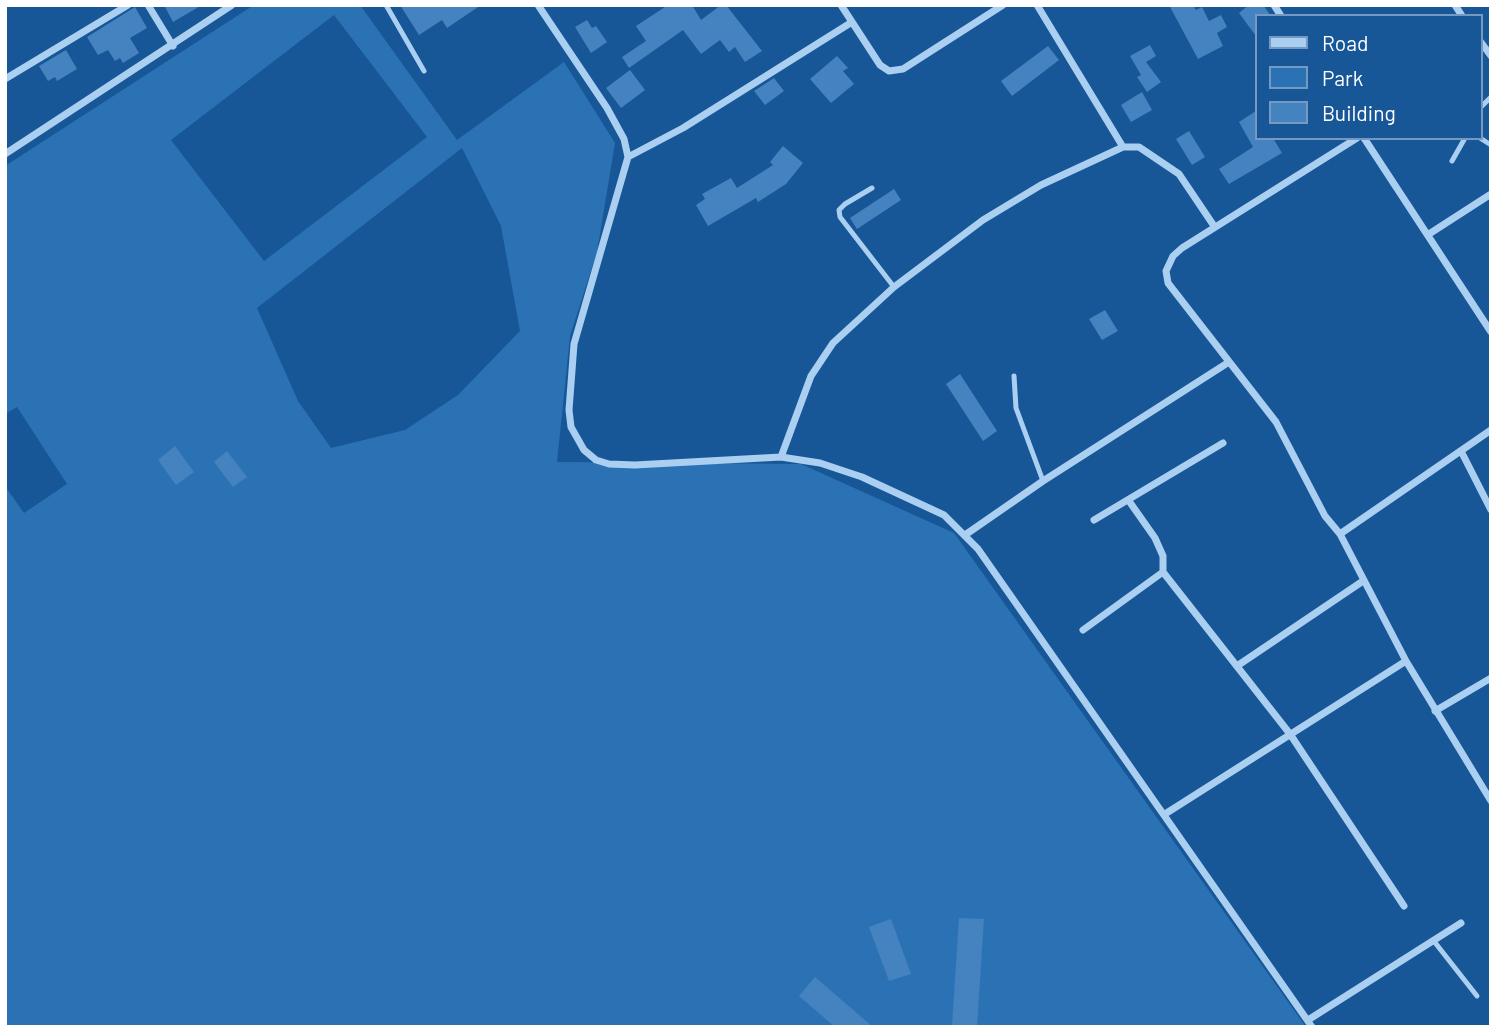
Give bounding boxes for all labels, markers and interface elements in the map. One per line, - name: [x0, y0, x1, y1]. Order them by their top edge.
- legend: [1254, 14, 1482, 140]
- text: Road: [1322, 30, 1368, 55]
- text: Park: [1322, 65, 1363, 90]
- text: Building: [1322, 100, 1396, 125]

